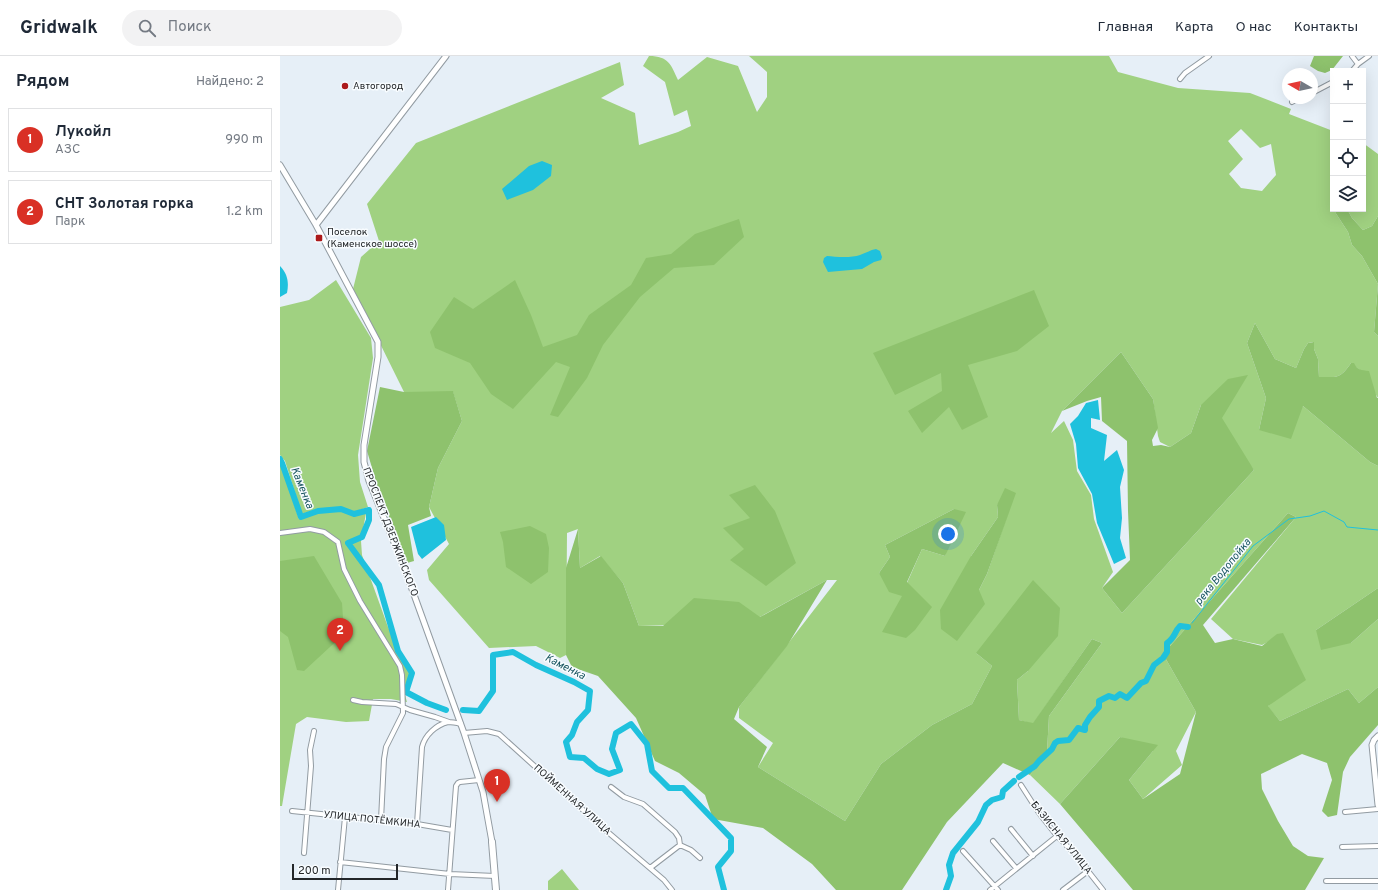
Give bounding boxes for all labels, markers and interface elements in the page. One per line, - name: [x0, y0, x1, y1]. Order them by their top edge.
- search box: [122, 10, 402, 46]
- text: Gridwalk: [20, 16, 98, 40]
- icon: search: [136, 17, 158, 39]
- text: Поиск: [168, 18, 212, 37]
- text: Главная: [1098, 19, 1153, 36]
- text: Карта: [1175, 19, 1213, 36]
- text: О нас: [1235, 19, 1272, 36]
- text: Контакты: [1294, 19, 1358, 36]
- north arrow: [1282, 68, 1318, 104]
- map controls: [1330, 68, 1366, 212]
- button: +: [1330, 68, 1366, 104]
- text: Рядом: [16, 71, 69, 93]
- text: Найдено: 2: [196, 74, 264, 90]
- place label: Автогород: [353, 80, 404, 93]
- marker: Автогород: [340, 81, 350, 91]
- button: −: [1330, 104, 1366, 140]
- text: Лукойл: [55, 123, 111, 142]
- text: 1: [27, 132, 33, 148]
- text: 990 m: [225, 132, 263, 148]
- button: locate: [1330, 140, 1366, 176]
- text: АЗС: [55, 142, 80, 158]
- button: layers: [1330, 176, 1366, 212]
- text: СНТ Золотая горка: [55, 195, 194, 214]
- text: 2: [26, 204, 34, 220]
- text: 1.2 km: [226, 204, 263, 220]
- text: Парк: [55, 214, 85, 230]
- place label: Поселок (Каменское шоссе): [327, 226, 417, 251]
- marker: Поселок (Каменское шоссе): [314, 233, 324, 243]
- water label: Каменка: [287, 465, 317, 511]
- street label: ПРОСПЕКТ ДЗЕРЖИНСКОГО: [359, 466, 421, 598]
- your location: [938, 524, 958, 544]
- water label: река Водопойка: [1192, 536, 1254, 608]
- pin: 2: [327, 618, 353, 651]
- water label: Каменка: [542, 651, 588, 683]
- street label: ПОЙМЕННАЯ УЛИЦА: [531, 762, 614, 838]
- pin: 1: [484, 769, 510, 802]
- street label: БАЗИСНАЯ УЛИЦА: [1027, 799, 1095, 877]
- street label: УЛИЦА ПОТЁМКИНА: [323, 808, 421, 832]
- scale bar: [292, 862, 398, 881]
- text: 200 m: [298, 864, 331, 878]

